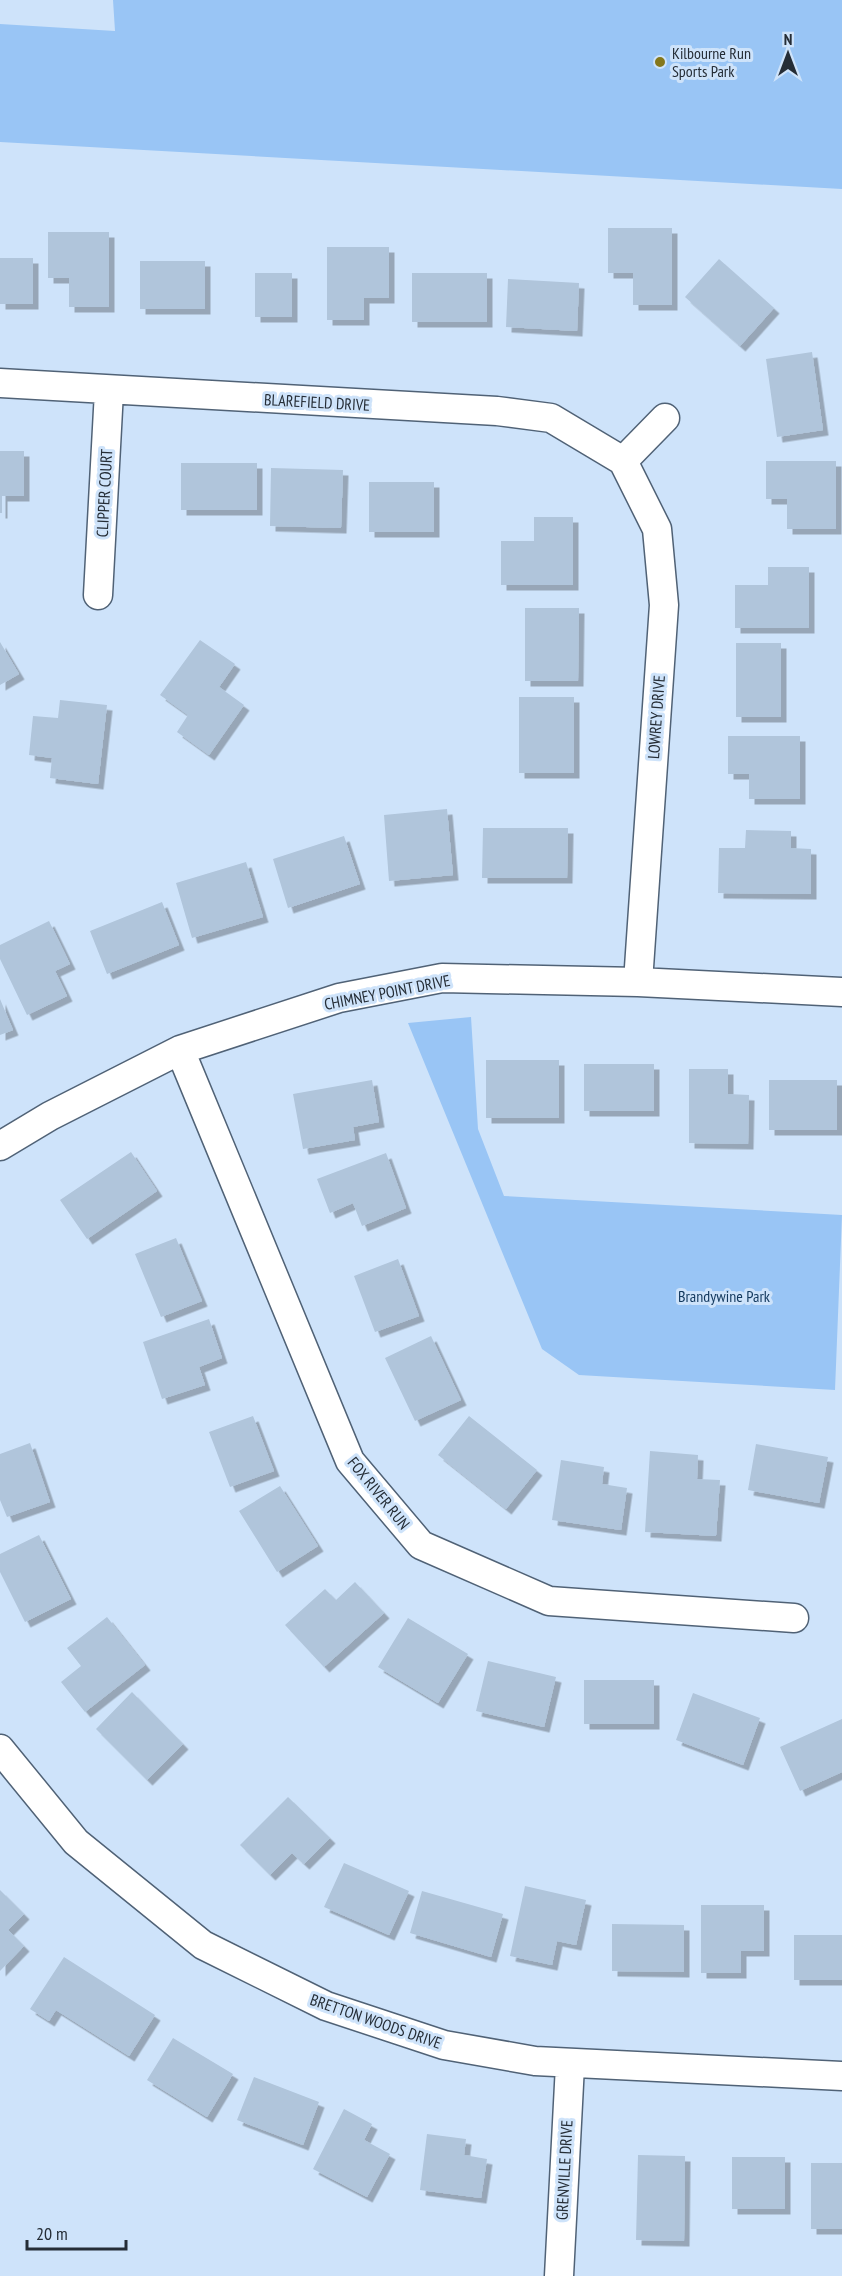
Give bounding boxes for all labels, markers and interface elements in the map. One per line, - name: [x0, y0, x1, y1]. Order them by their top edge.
- north arrow: [758, 24, 818, 84]
- text: N: [784, 29, 792, 49]
- place label: Kilbourne Run Sports Park: [672, 43, 751, 81]
- marker: Kilbourne Run Sports Park: [653, 55, 667, 69]
- street label: BLAREFIELD DRIVE: [263, 389, 371, 415]
- street label: CLIPPER COURT: [92, 448, 116, 538]
- street label: LOWREY DRIVE: [643, 674, 669, 760]
- street label: CHIMNEY POINT DRIVE: [322, 970, 452, 1014]
- park label: Brandywine Park: [678, 1286, 771, 1306]
- street label: FOX RIVER RUN: [344, 1453, 414, 1533]
- street label: BRETTON WOODS DRIVE: [308, 1989, 444, 2053]
- street label: GRENVILLE DRIVE: [551, 2120, 577, 2220]
- scale bar: [27, 2213, 126, 2251]
- text: 20 m: [36, 2222, 68, 2245]

